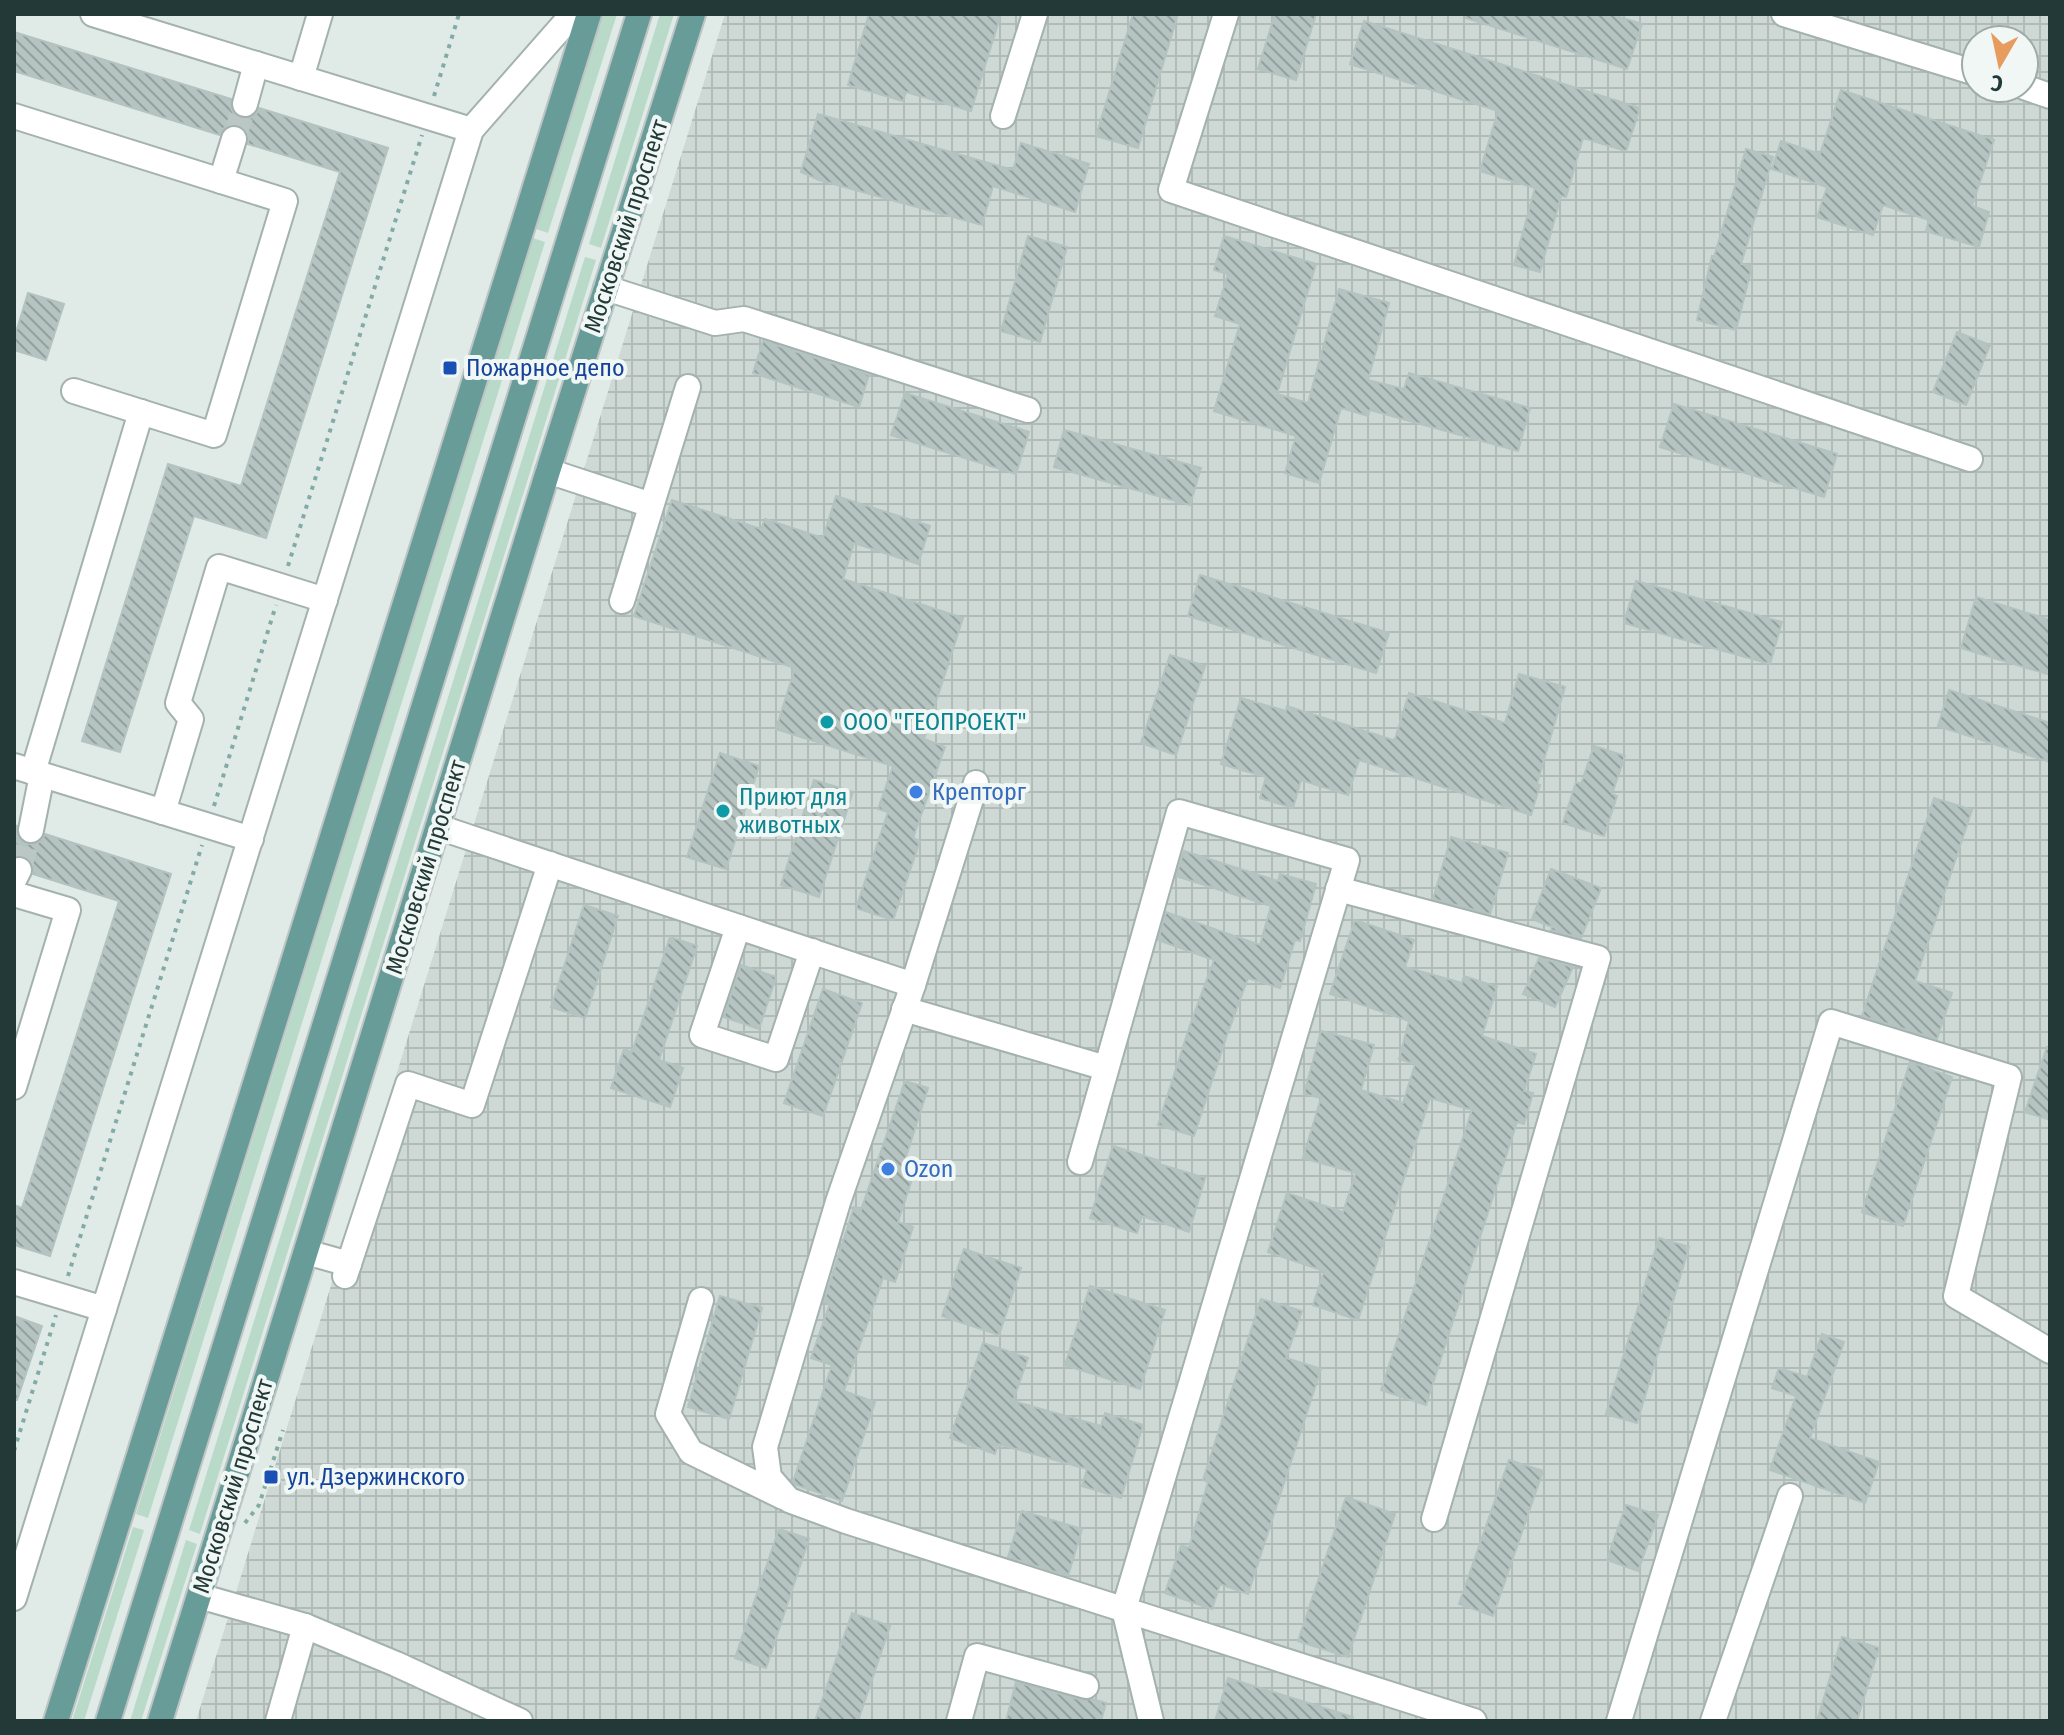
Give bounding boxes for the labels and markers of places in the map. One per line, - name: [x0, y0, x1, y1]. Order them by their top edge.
- place label: Пожарное депо: [466, 354, 625, 382]
- marker: Пожарное депо: [441, 359, 459, 377]
- place label: ООО "ГЕОПРОЕКТ": [843, 708, 1027, 736]
- marker: ООО "ГЕОПРОЕКТ": [818, 713, 836, 731]
- place label: Крепторг: [932, 778, 1027, 806]
- place label: Приют для животных: [739, 783, 847, 839]
- marker: Крепторг: [907, 783, 925, 801]
- marker: Приют для животных: [714, 802, 732, 820]
- place label: Ozon: [904, 1155, 953, 1183]
- marker: Ozon: [879, 1160, 897, 1178]
- place label: ул. Дзержинского: [287, 1463, 465, 1491]
- marker: ул. Дзержинского: [262, 1468, 280, 1486]

